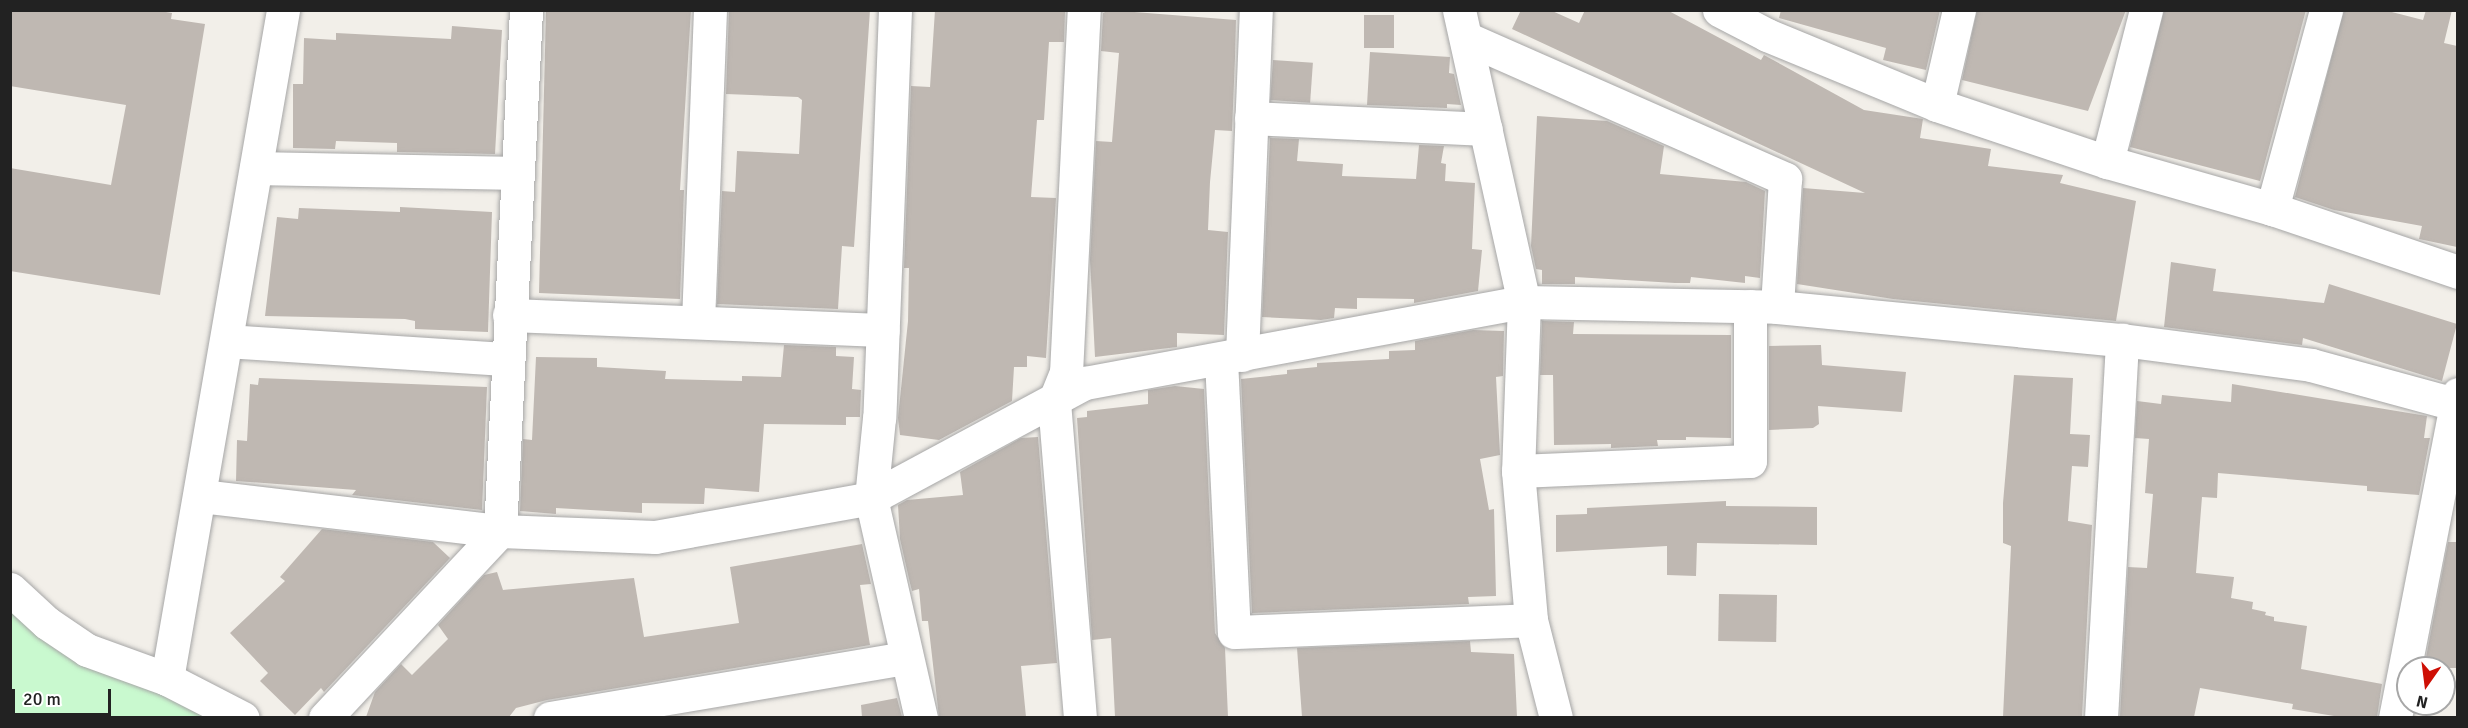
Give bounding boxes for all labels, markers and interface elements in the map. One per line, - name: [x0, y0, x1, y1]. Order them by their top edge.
- north arrow: [2396, 656, 2456, 716]
- scale bar: [15, 677, 114, 715]
- text: 20 m: [23, 688, 61, 710]
- text: N: [2414, 690, 2430, 713]

